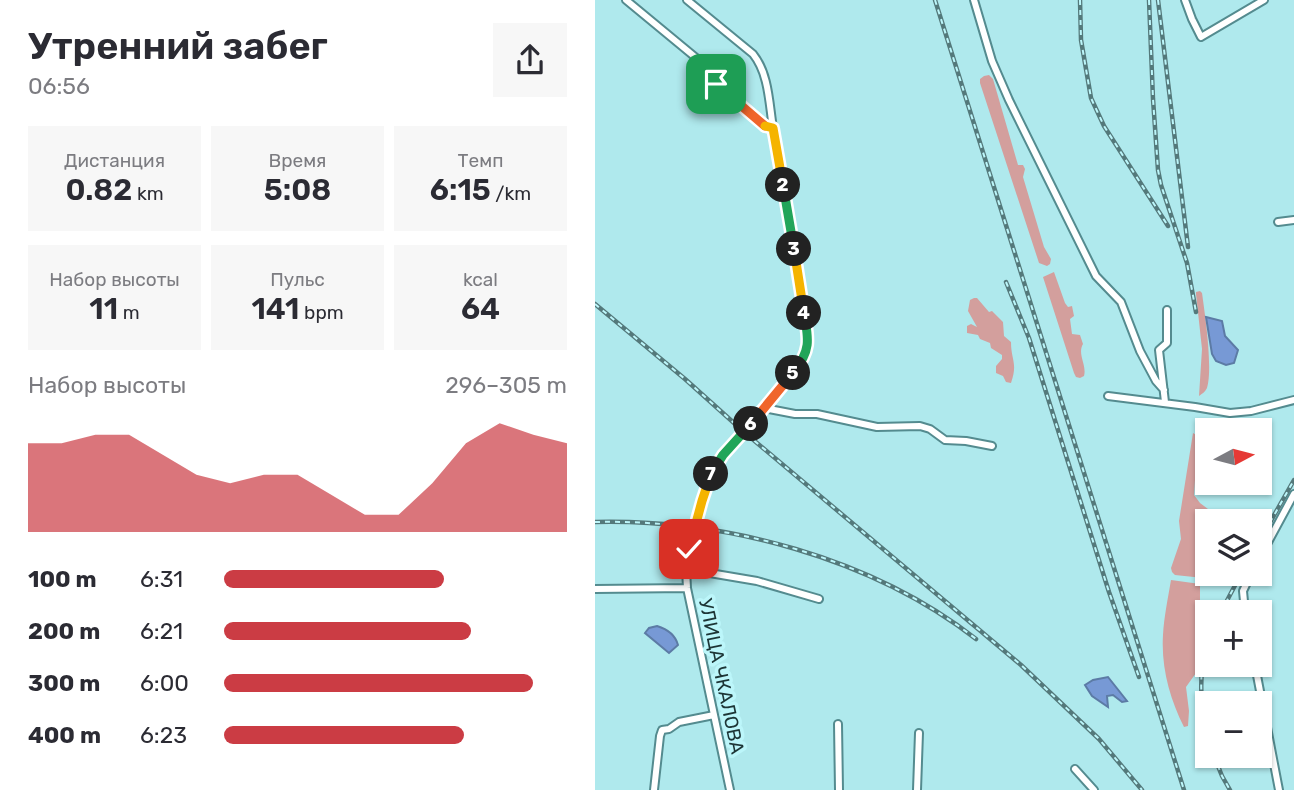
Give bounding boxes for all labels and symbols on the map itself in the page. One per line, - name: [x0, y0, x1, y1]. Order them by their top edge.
- pin: [686, 54, 746, 114]
- pin: 2: [765, 168, 801, 202]
- pin: 3: [777, 232, 811, 266]
- pin: 4: [787, 296, 822, 330]
- pin: 5: [775, 356, 811, 390]
- pin: 6: [733, 406, 769, 442]
- north arrow: [1195, 418, 1272, 495]
- pin: 7: [694, 456, 729, 491]
- pin: [659, 519, 719, 579]
- street label: УЛИЦА ЧКАЛОВА: [694, 596, 749, 756]

